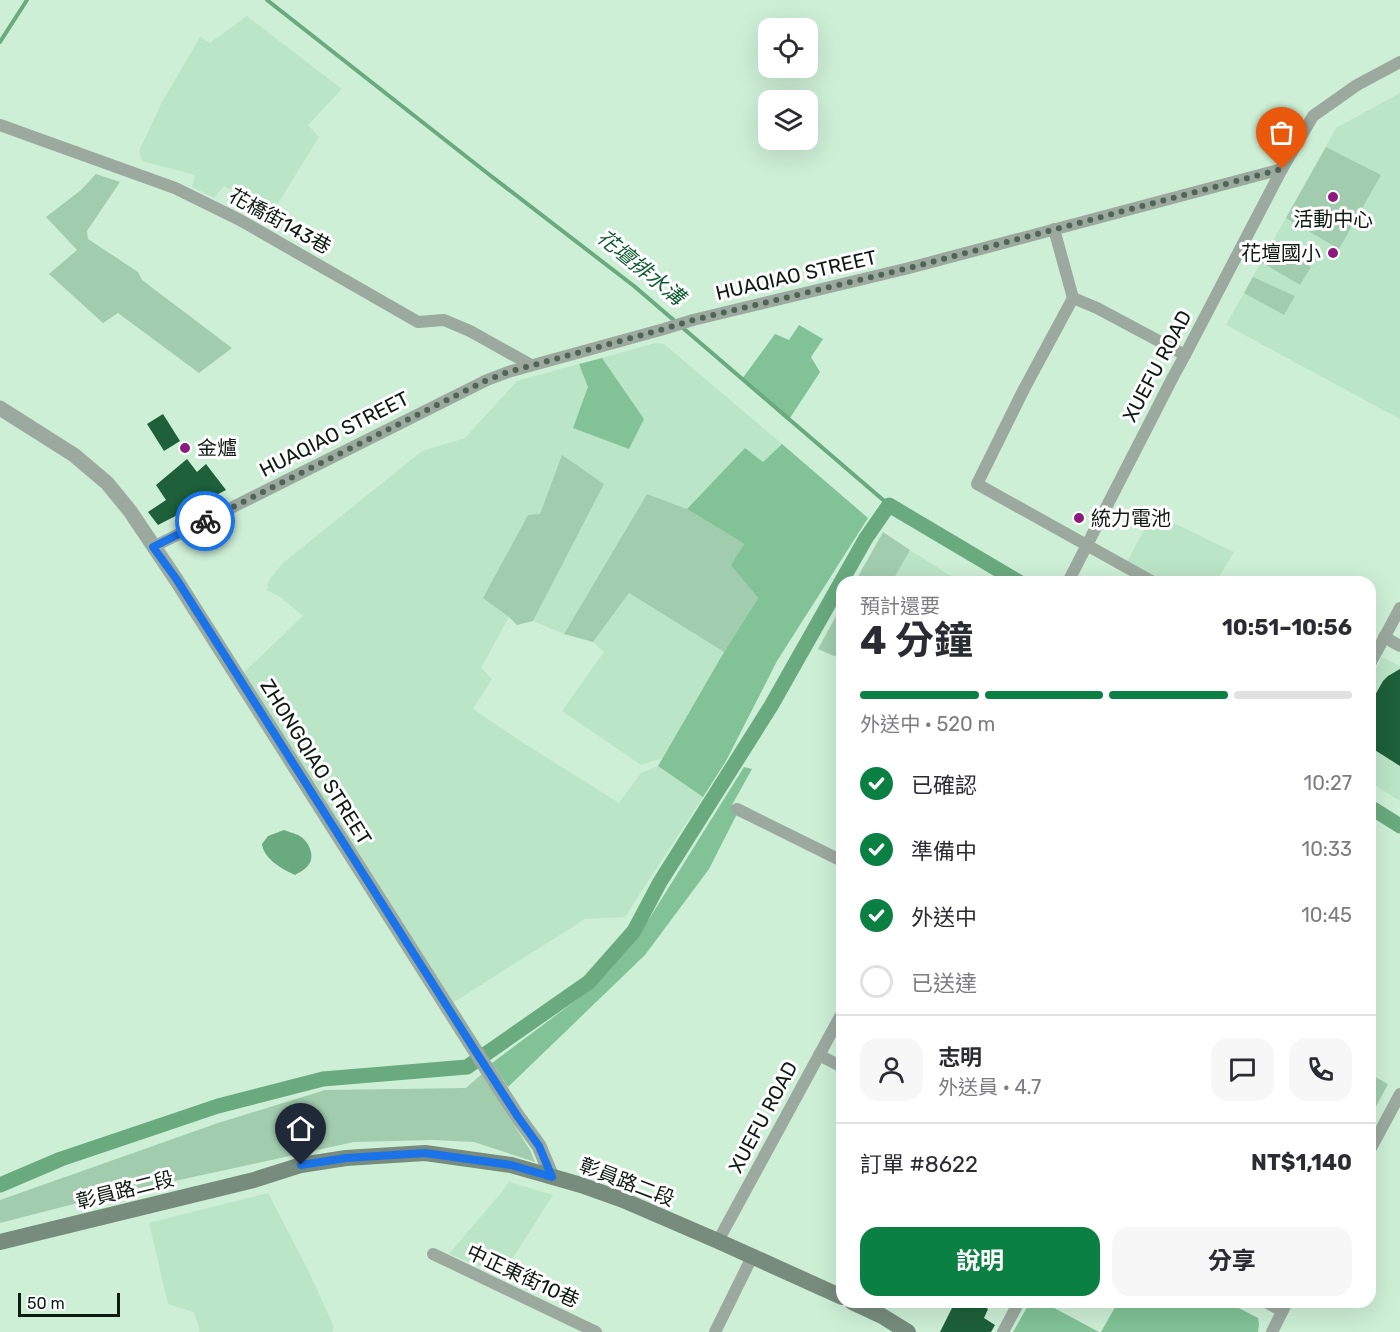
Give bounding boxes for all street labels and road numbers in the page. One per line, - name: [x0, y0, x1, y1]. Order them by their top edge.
- street label: 花橋街143巷: [225, 183, 335, 259]
- street label: HUAQIAO STREET: [713, 245, 879, 305]
- street label: XUEFU ROAD: [1118, 306, 1196, 426]
- street label: HUAQIAO STREET: [255, 386, 413, 482]
- street label: ZHONGQIAO STREET: [255, 675, 377, 850]
- street label: XUEFU ROAD: [724, 1057, 802, 1177]
- street label: 彰員路二段: [576, 1153, 678, 1211]
- street label: 彰員路二段: [74, 1166, 176, 1214]
- street label: 中正東街10巷: [463, 1239, 583, 1313]

